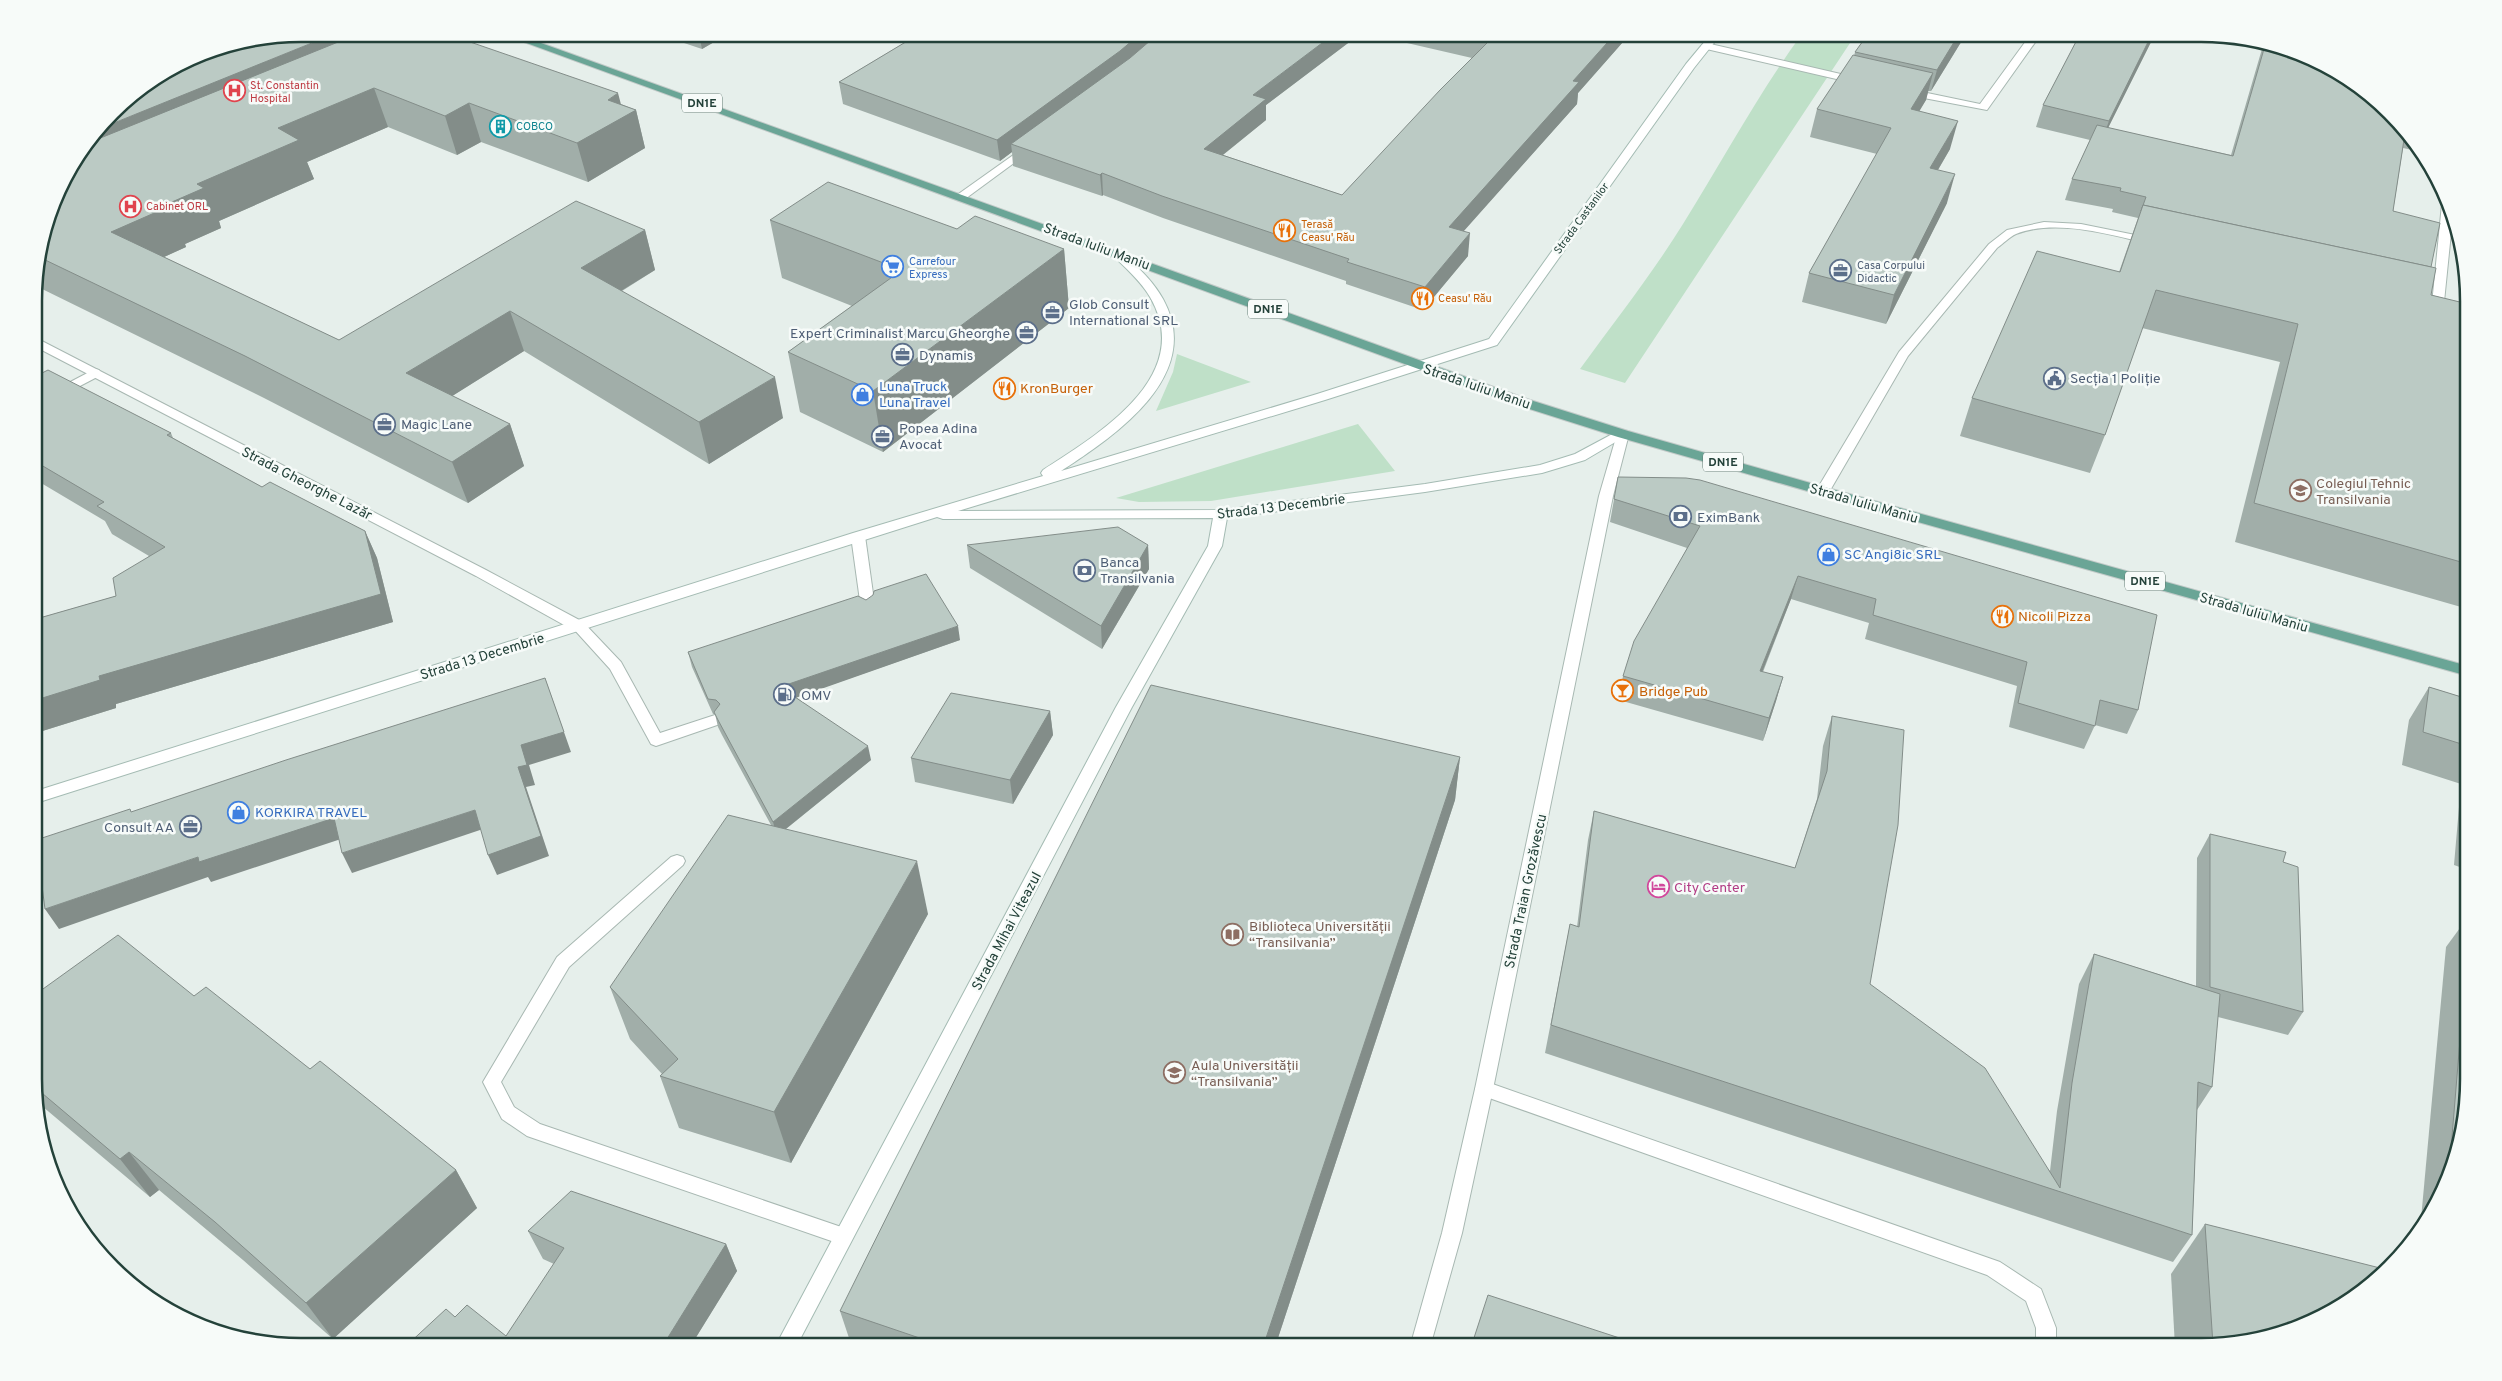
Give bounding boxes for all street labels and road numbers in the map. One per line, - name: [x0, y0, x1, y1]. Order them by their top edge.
- road number: DN1E: [682, 94, 722, 112]
- street label: Strada Castanilor: [1551, 180, 1613, 257]
- street label: Strada Iuliu Maniu: [1041, 220, 1152, 275]
- road number: DN1E: [1248, 300, 1288, 318]
- street label: Strada Iuliu Maniu: [1421, 361, 1532, 414]
- street label: Strada Gheorghe Lazăr: [238, 444, 375, 525]
- road number: DN1E: [1703, 452, 1743, 472]
- street label: Strada Iuliu Maniu: [1807, 481, 1920, 528]
- street label: Strada 13 Decembrie: [1216, 491, 1346, 524]
- road number: DN1E: [2125, 572, 2165, 590]
- street label: Strada Iuliu Maniu: [2197, 590, 2310, 637]
- street label: Strada 13 Decembrie: [418, 630, 547, 684]
- street label: Strada Traian Grozăvescu: [1502, 812, 1551, 970]
- street label: Strada Mihai Viteazul: [969, 869, 1046, 994]

